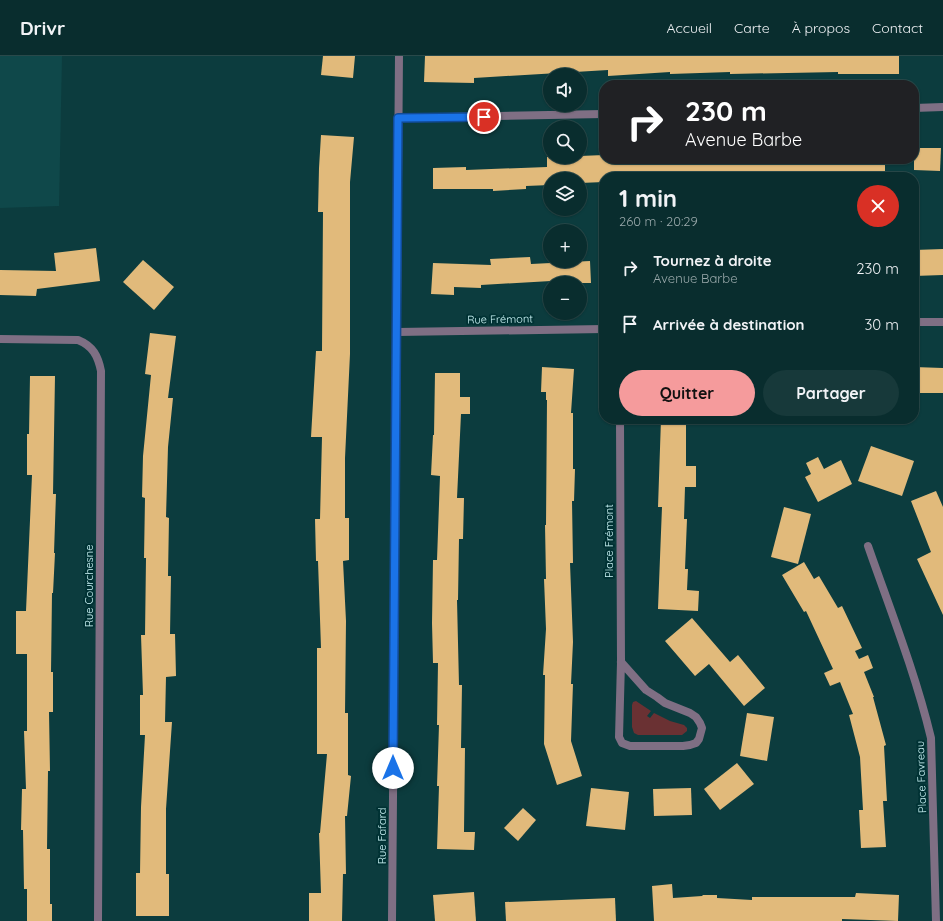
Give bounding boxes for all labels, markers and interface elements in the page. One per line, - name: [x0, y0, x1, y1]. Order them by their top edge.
- text: Drivr: [20, 16, 65, 40]
- text: Accueil: [666, 19, 712, 37]
- text: Carte: [734, 19, 770, 37]
- text: À propos: [792, 19, 850, 37]
- text: Contact: [872, 19, 923, 37]
- map controls: [543, 68, 587, 320]
- button: sound: [543, 68, 587, 112]
- text: 230 m: [685, 93, 767, 128]
- icon: right: [619, 96, 671, 148]
- pin: [467, 100, 501, 134]
- icon: arrive: [473, 106, 495, 128]
- button: search: [543, 120, 587, 164]
- text: Avenue Barbe: [685, 128, 802, 151]
- button: layers: [543, 172, 587, 216]
- text: 1 min: [619, 183, 677, 213]
- button: close: [857, 185, 899, 227]
- text: 260 m · 20:29: [619, 213, 698, 229]
- button: +: [543, 224, 587, 268]
- text: Tournez à droite: [653, 251, 772, 270]
- icon: right: [619, 257, 641, 279]
- text: 230 m: [856, 259, 899, 278]
- text: Avenue Barbe: [653, 270, 738, 286]
- button: −: [543, 276, 587, 320]
- street label: Rue Frémont: [467, 311, 533, 327]
- icon: arrive: [619, 313, 641, 335]
- text: Arrivée à destination: [653, 315, 805, 334]
- text: 30 m: [864, 315, 899, 334]
- button: Quitter: [619, 370, 755, 416]
- button: Partager: [763, 370, 899, 416]
- street label: Place Frémont: [602, 504, 616, 578]
- street label: Rue Courchesne: [82, 545, 96, 627]
- street label: Place Favreau: [913, 741, 929, 813]
- position arrow: [372, 747, 414, 789]
- street label: Rue Fafard: [375, 808, 389, 864]

